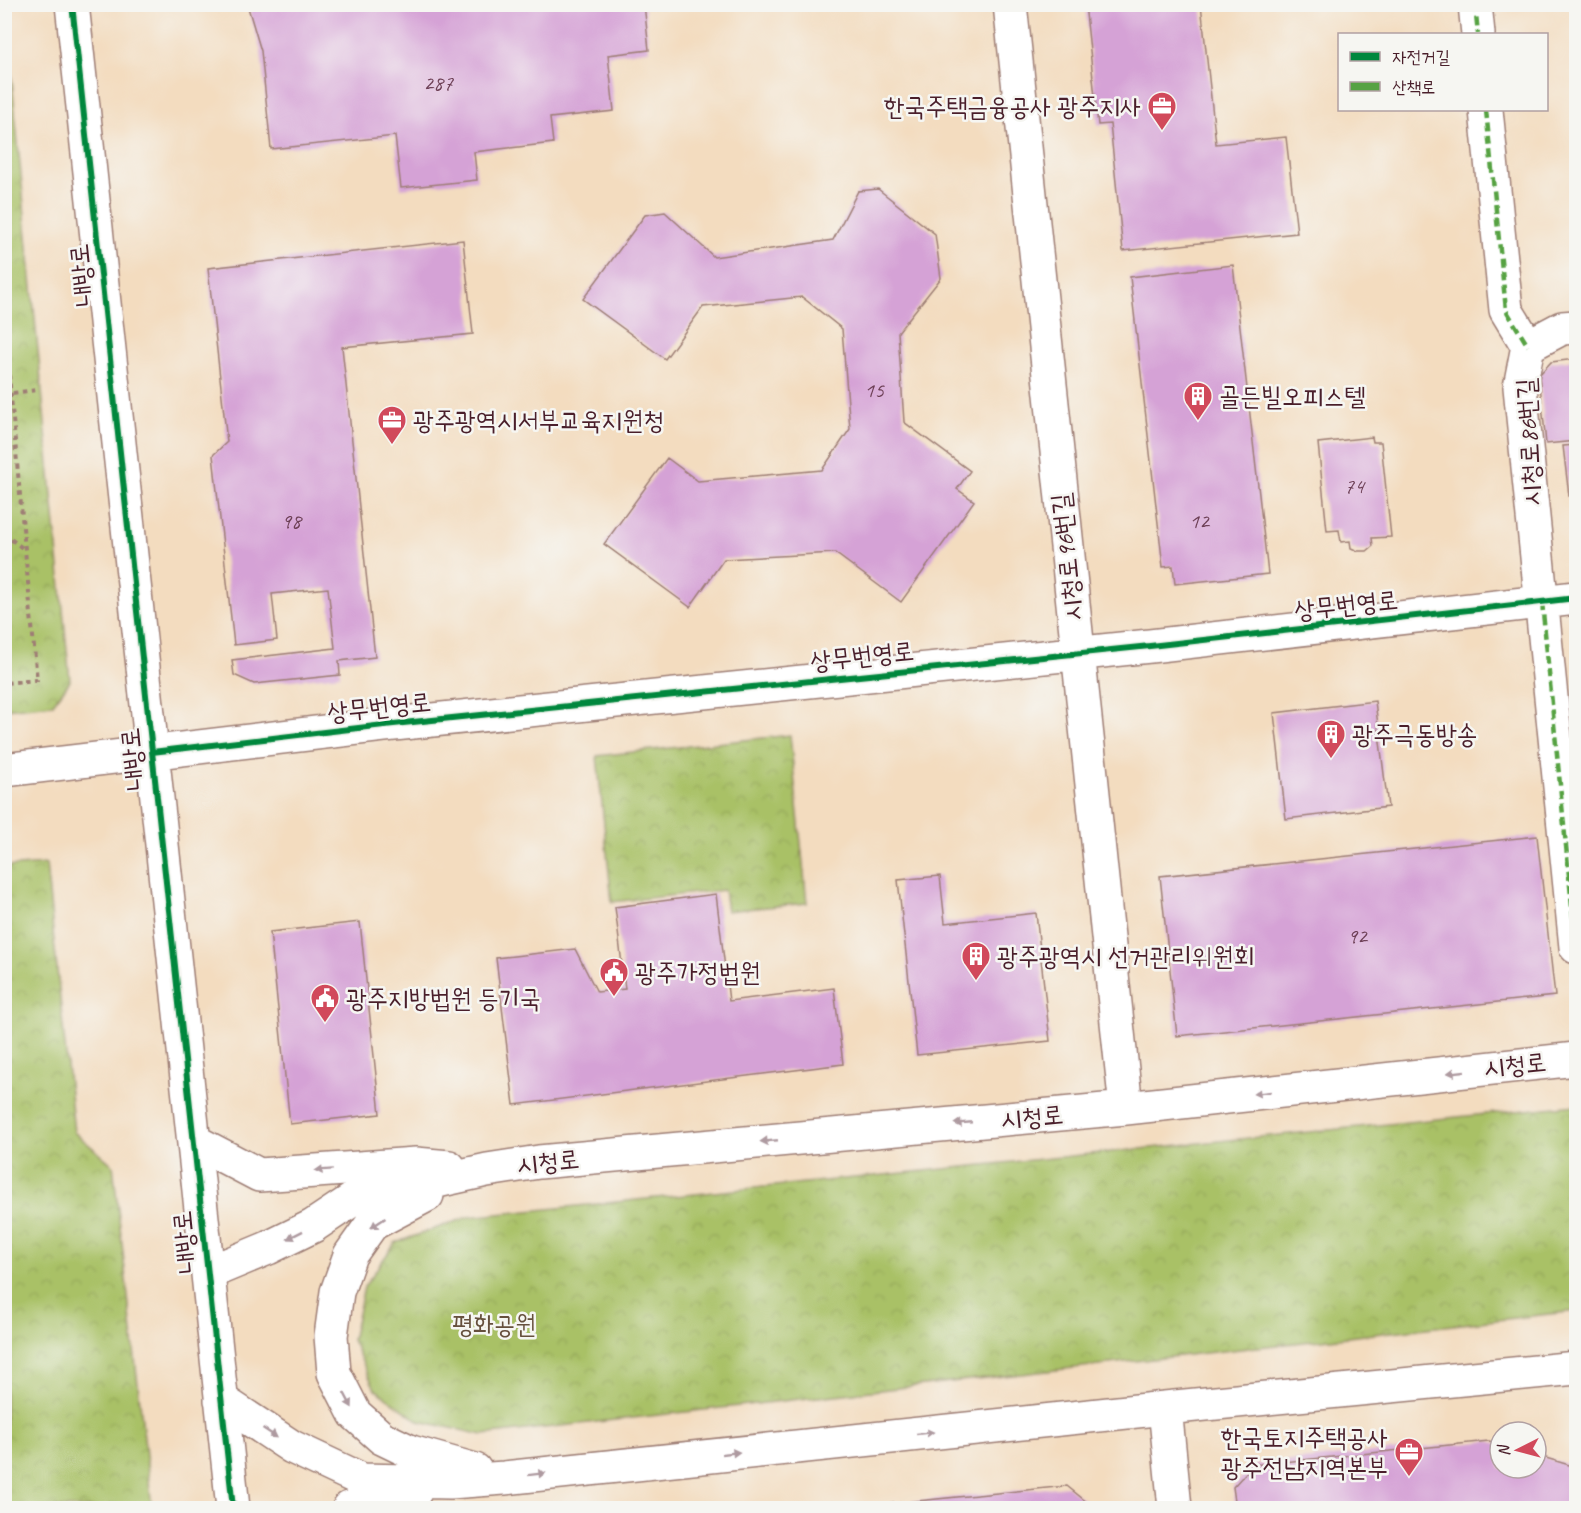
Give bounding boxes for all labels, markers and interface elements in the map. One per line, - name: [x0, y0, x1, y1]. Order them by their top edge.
- legend: [1338, 33, 1548, 111]
- text: 자전거길: [1392, 46, 1450, 68]
- house number: 287: [423, 69, 454, 97]
- text: 산책로: [1392, 76, 1435, 98]
- place label: 한국주택금융공사 광주지사: [884, 90, 1141, 123]
- office icon: 한국주택금융공사 광주지사: [1146, 90, 1178, 132]
- street label: 내방로: [62, 242, 102, 308]
- house number: 15: [864, 376, 885, 404]
- street label: 시청로86번길: [1509, 377, 1549, 507]
- building icon: 골든빌오피스텔: [1182, 380, 1214, 422]
- place label: 골든빌오피스텔: [1219, 380, 1366, 413]
- office icon: 광주광역시서부교육지원청: [376, 404, 408, 446]
- place label: 광주광역시서부교육지원청: [413, 404, 664, 437]
- house number: 74: [1344, 472, 1366, 500]
- street label: 시청로96번길: [1044, 492, 1090, 622]
- house number: 98: [281, 507, 303, 535]
- house number: 12: [1189, 507, 1211, 535]
- street label: 상무번영로: [1292, 583, 1400, 627]
- street label: 상무번영로: [808, 634, 916, 678]
- street label: 상무번영로: [325, 685, 433, 729]
- building icon: 광주극동방송: [1315, 718, 1347, 760]
- place label: 광주극동방송: [1352, 718, 1478, 751]
- street label: 내방로: [113, 726, 153, 792]
- house number: 92: [1347, 922, 1369, 950]
- building icon: 광주광역시 선거관리위원회: [960, 940, 992, 982]
- place label: 광주광역시 선거관리위원회: [997, 940, 1254, 973]
- public building icon: 광주가정법원: [598, 956, 630, 998]
- place label: 광주가정법원: [635, 956, 761, 989]
- public building icon: 광주지방법원 등기국: [309, 982, 341, 1024]
- place label: 광주지방법원 등기국: [346, 982, 541, 1015]
- street label: 시청로: [1482, 1045, 1548, 1085]
- one-way arrow: [1446, 1067, 1465, 1077]
- one-way arrow: [1252, 1088, 1271, 1098]
- street label: 시청로: [999, 1098, 1065, 1136]
- one-way arrow: [954, 1118, 973, 1128]
- one-way arrow: [760, 1136, 779, 1146]
- street label: 시청로: [515, 1142, 581, 1182]
- one-way arrow: [315, 1165, 334, 1175]
- street label: 내방로: [165, 1209, 205, 1275]
- one-way arrow: [370, 1217, 386, 1228]
- one-way arrow: [286, 1230, 303, 1239]
- park label: 평화공원: [452, 1308, 536, 1341]
- one-way arrow: [343, 1392, 353, 1409]
- north arrow: [1488, 1420, 1548, 1480]
- place label: 한국토지주택공사 광주전남지역본부: [1221, 1421, 1388, 1484]
- one-way arrow: [262, 1427, 278, 1438]
- one-way arrow: [915, 1428, 934, 1438]
- office icon: 한국토지주택공사 광주전남지역본부: [1393, 1436, 1425, 1478]
- text: N: [1493, 1442, 1515, 1457]
- one-way arrow: [721, 1448, 740, 1458]
- one-way arrow: [527, 1469, 546, 1479]

